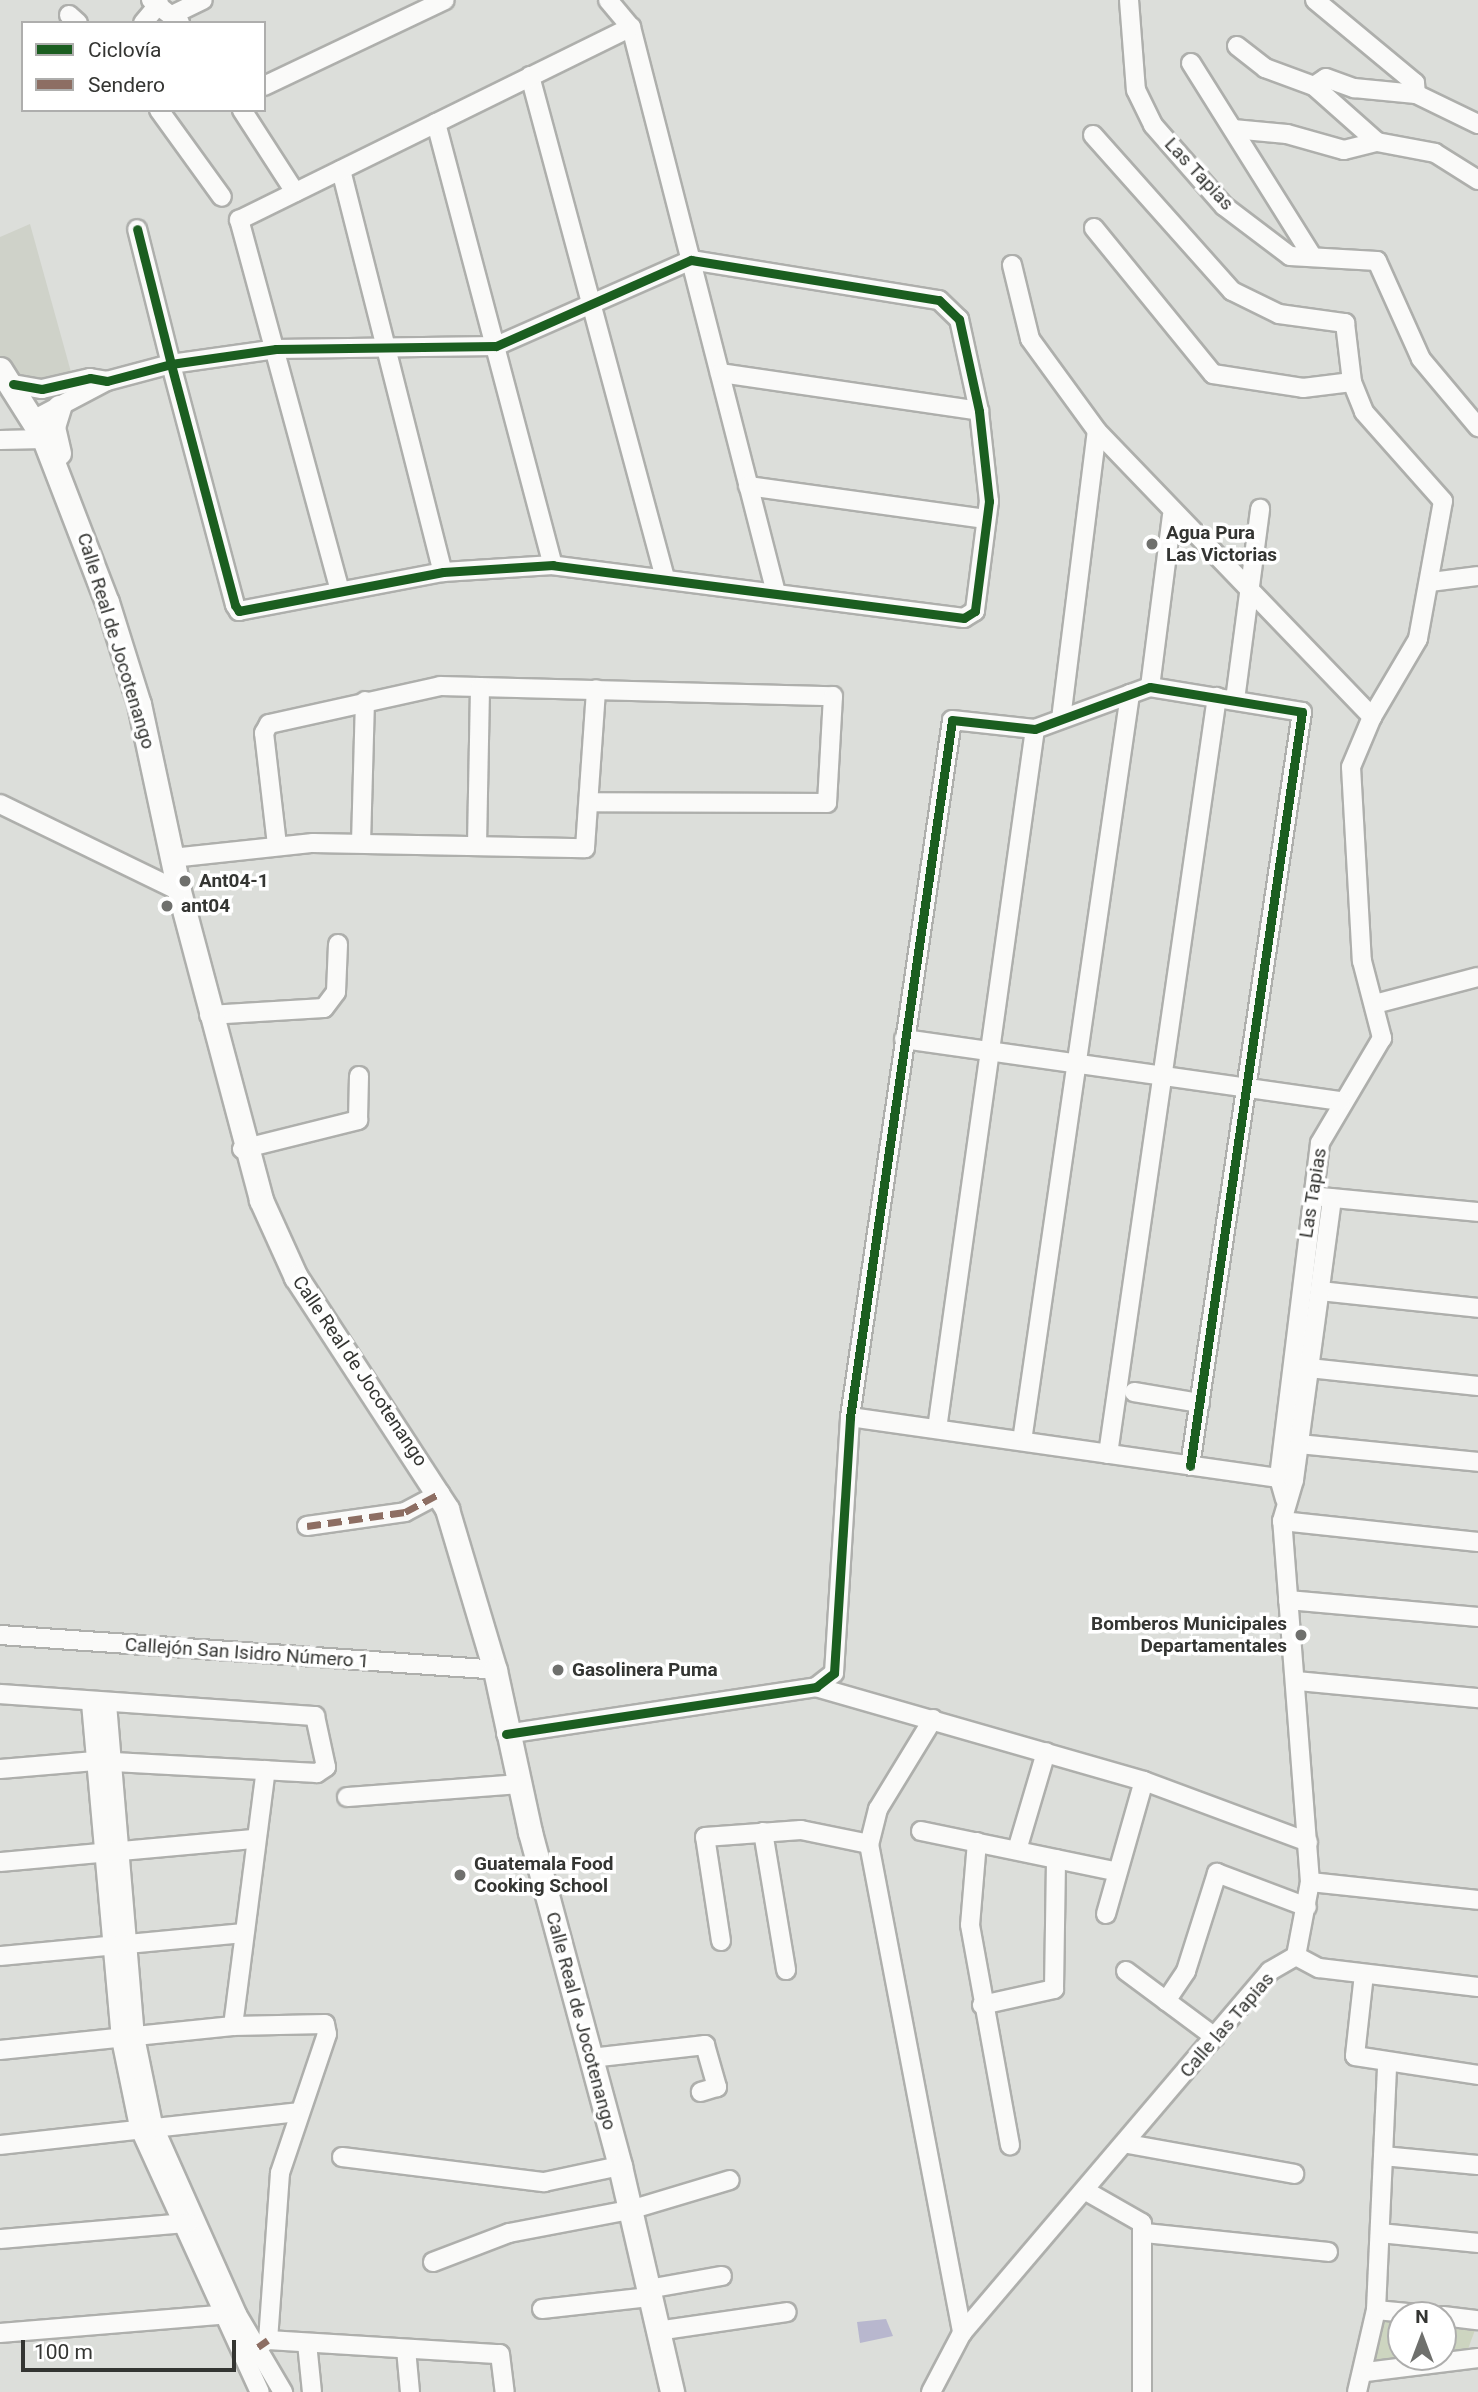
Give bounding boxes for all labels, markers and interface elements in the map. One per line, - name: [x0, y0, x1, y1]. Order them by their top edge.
- legend: [21, 21, 266, 112]
- text: Ciclovía: [88, 38, 162, 62]
- text: Sendero: [88, 73, 165, 97]
- street label: Las Tapias: [1160, 133, 1238, 215]
- place label: Agua Pura Las Victorias: [1166, 522, 1277, 566]
- street label: Calle Real de Jocotenango: [72, 530, 160, 752]
- marker: Agua Pura Las Victorias: [1144, 536, 1160, 552]
- place label: Ant04-1: [199, 870, 269, 892]
- marker: Ant04-1: [177, 873, 193, 889]
- place label: ant04: [181, 895, 230, 917]
- marker: ant04: [159, 898, 175, 914]
- street label: Las Tapias: [1295, 1146, 1331, 1240]
- street label: Calle Real de Jocotenango: [288, 1271, 432, 1471]
- place label: Bomberos Municipales Departamentales: [1091, 1613, 1287, 1657]
- marker: Bomberos Municipales Departamentales: [1293, 1627, 1309, 1643]
- street label: Callejón San Isidro Número 1: [124, 1633, 370, 1673]
- place label: Gasolinera Puma: [572, 1659, 718, 1681]
- marker: Gasolinera Puma: [550, 1662, 566, 1678]
- place label: Guatemala Food Cooking School: [474, 1853, 613, 1897]
- marker: Guatemala Food Cooking School: [452, 1867, 468, 1883]
- street label: Calle Real de Jocotenango: [541, 1909, 621, 2133]
- street label: Calle las Tapias: [1175, 1968, 1279, 2082]
- north arrow: [1387, 2301, 1457, 2371]
- text: N: [1415, 2305, 1429, 2328]
- scale bar: [24, 2326, 240, 2370]
- text: 100 m: [34, 2340, 93, 2364]

